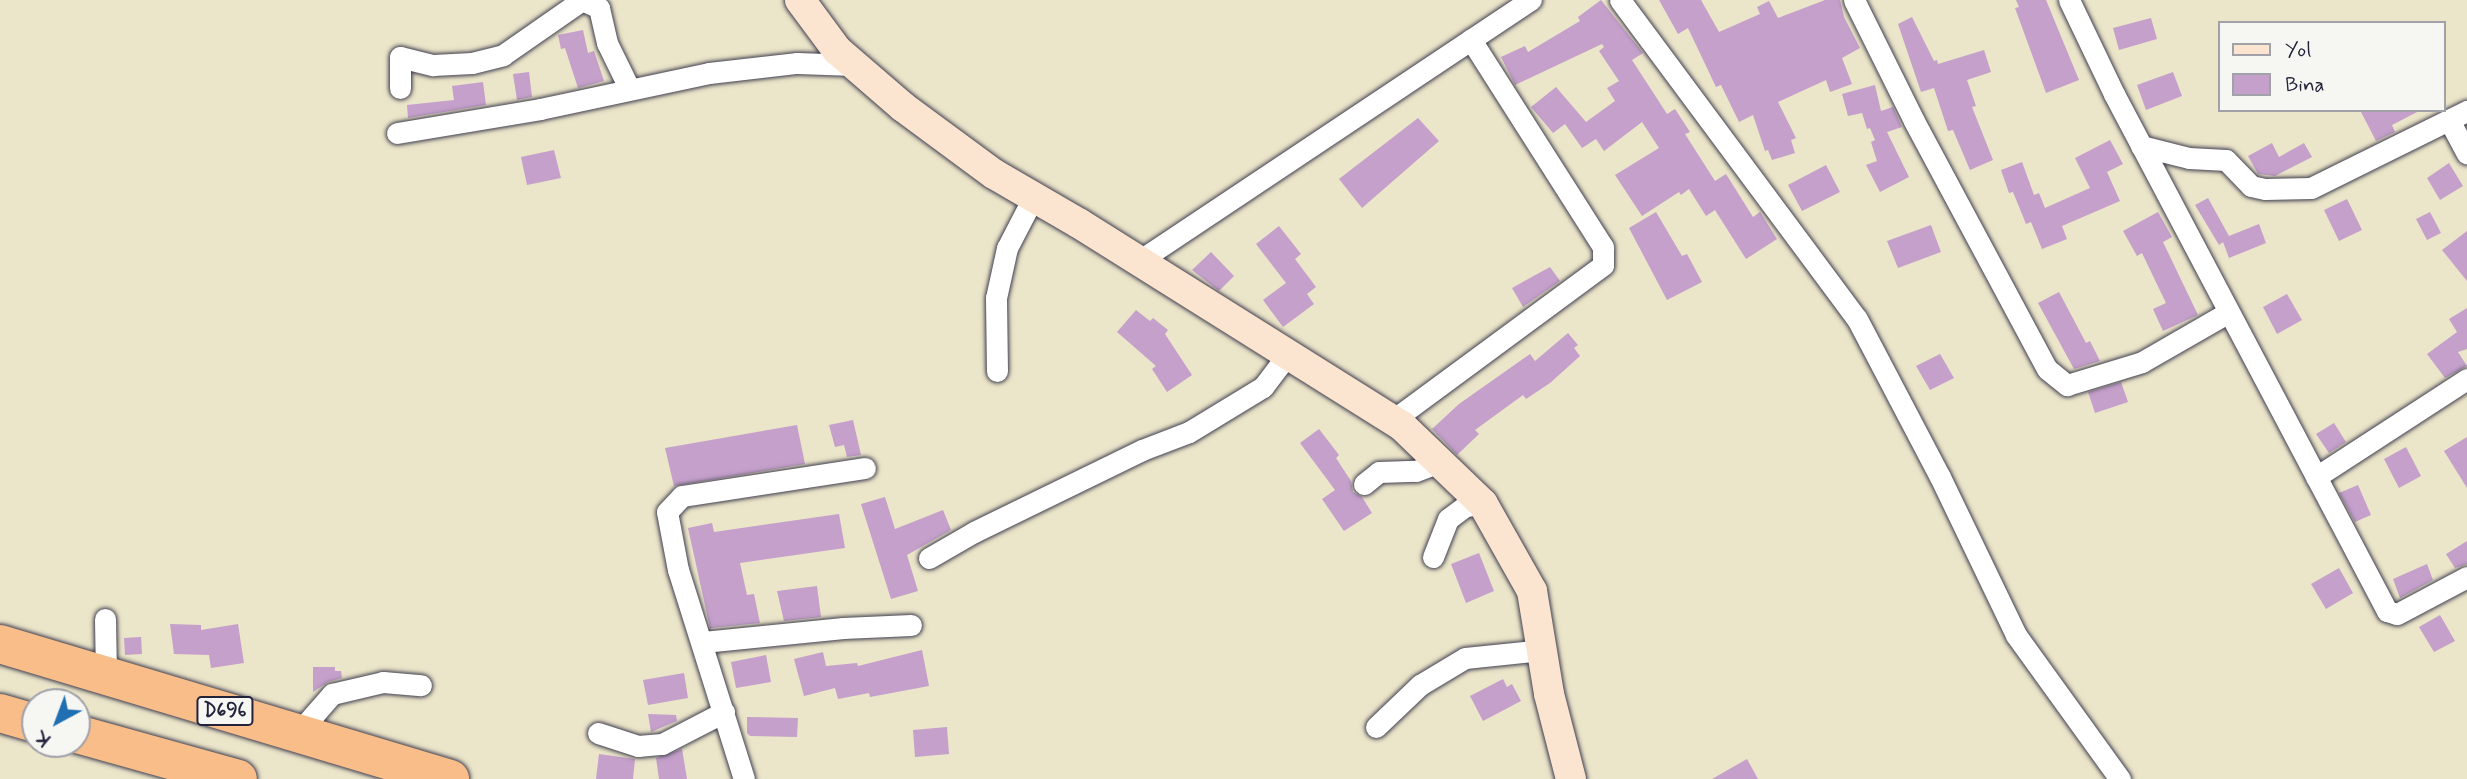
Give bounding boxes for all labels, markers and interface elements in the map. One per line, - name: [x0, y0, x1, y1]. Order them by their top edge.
- legend: [2218, 21, 2446, 112]
- text: Yol: [2285, 36, 2311, 64]
- text: Bina: [2285, 71, 2325, 99]
- north arrow: [21, 688, 91, 758]
- road number: D696: [195, 696, 255, 726]
- text: K: [30, 724, 56, 752]

